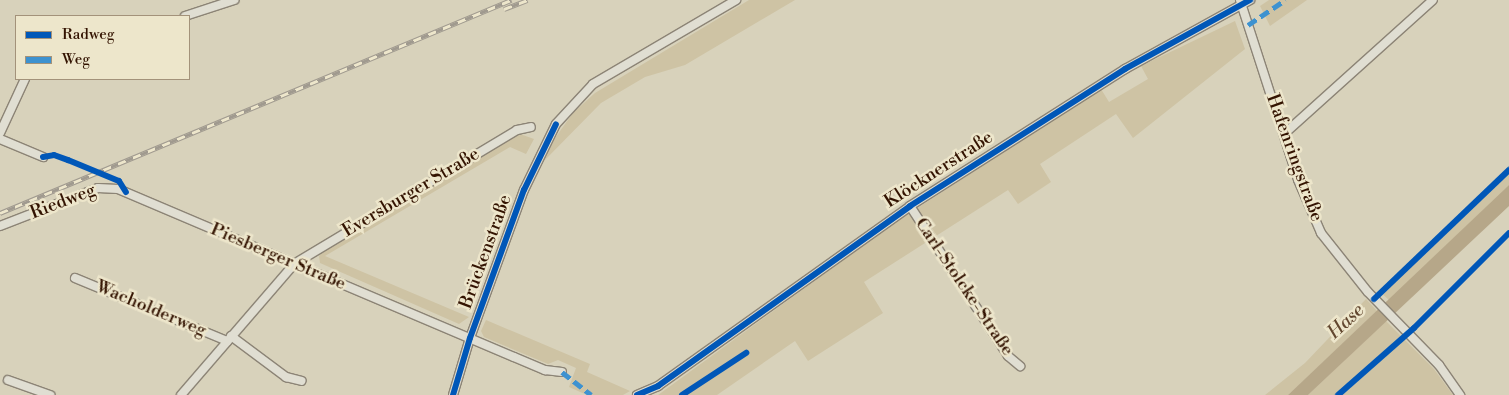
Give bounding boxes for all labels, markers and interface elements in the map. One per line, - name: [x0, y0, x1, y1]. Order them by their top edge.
- legend: [15, 15, 190, 80]
- text: Radweg: [62, 25, 115, 44]
- text: Weg: [62, 50, 90, 69]
- street label: Hafenringstraße: [1261, 91, 1327, 225]
- street label: Klöcknerstraße: [881, 127, 997, 213]
- street label: Eversburger Straße: [339, 144, 483, 242]
- street label: Riedweg: [27, 180, 99, 224]
- street label: Brückenstraße: [455, 192, 517, 312]
- street label: Carl-Stolcke-Straße: [910, 214, 1018, 360]
- street label: Piesberger Straße: [207, 219, 349, 295]
- street label: Wacholderweg: [93, 276, 209, 342]
- water label: Hase: [1323, 300, 1369, 344]

